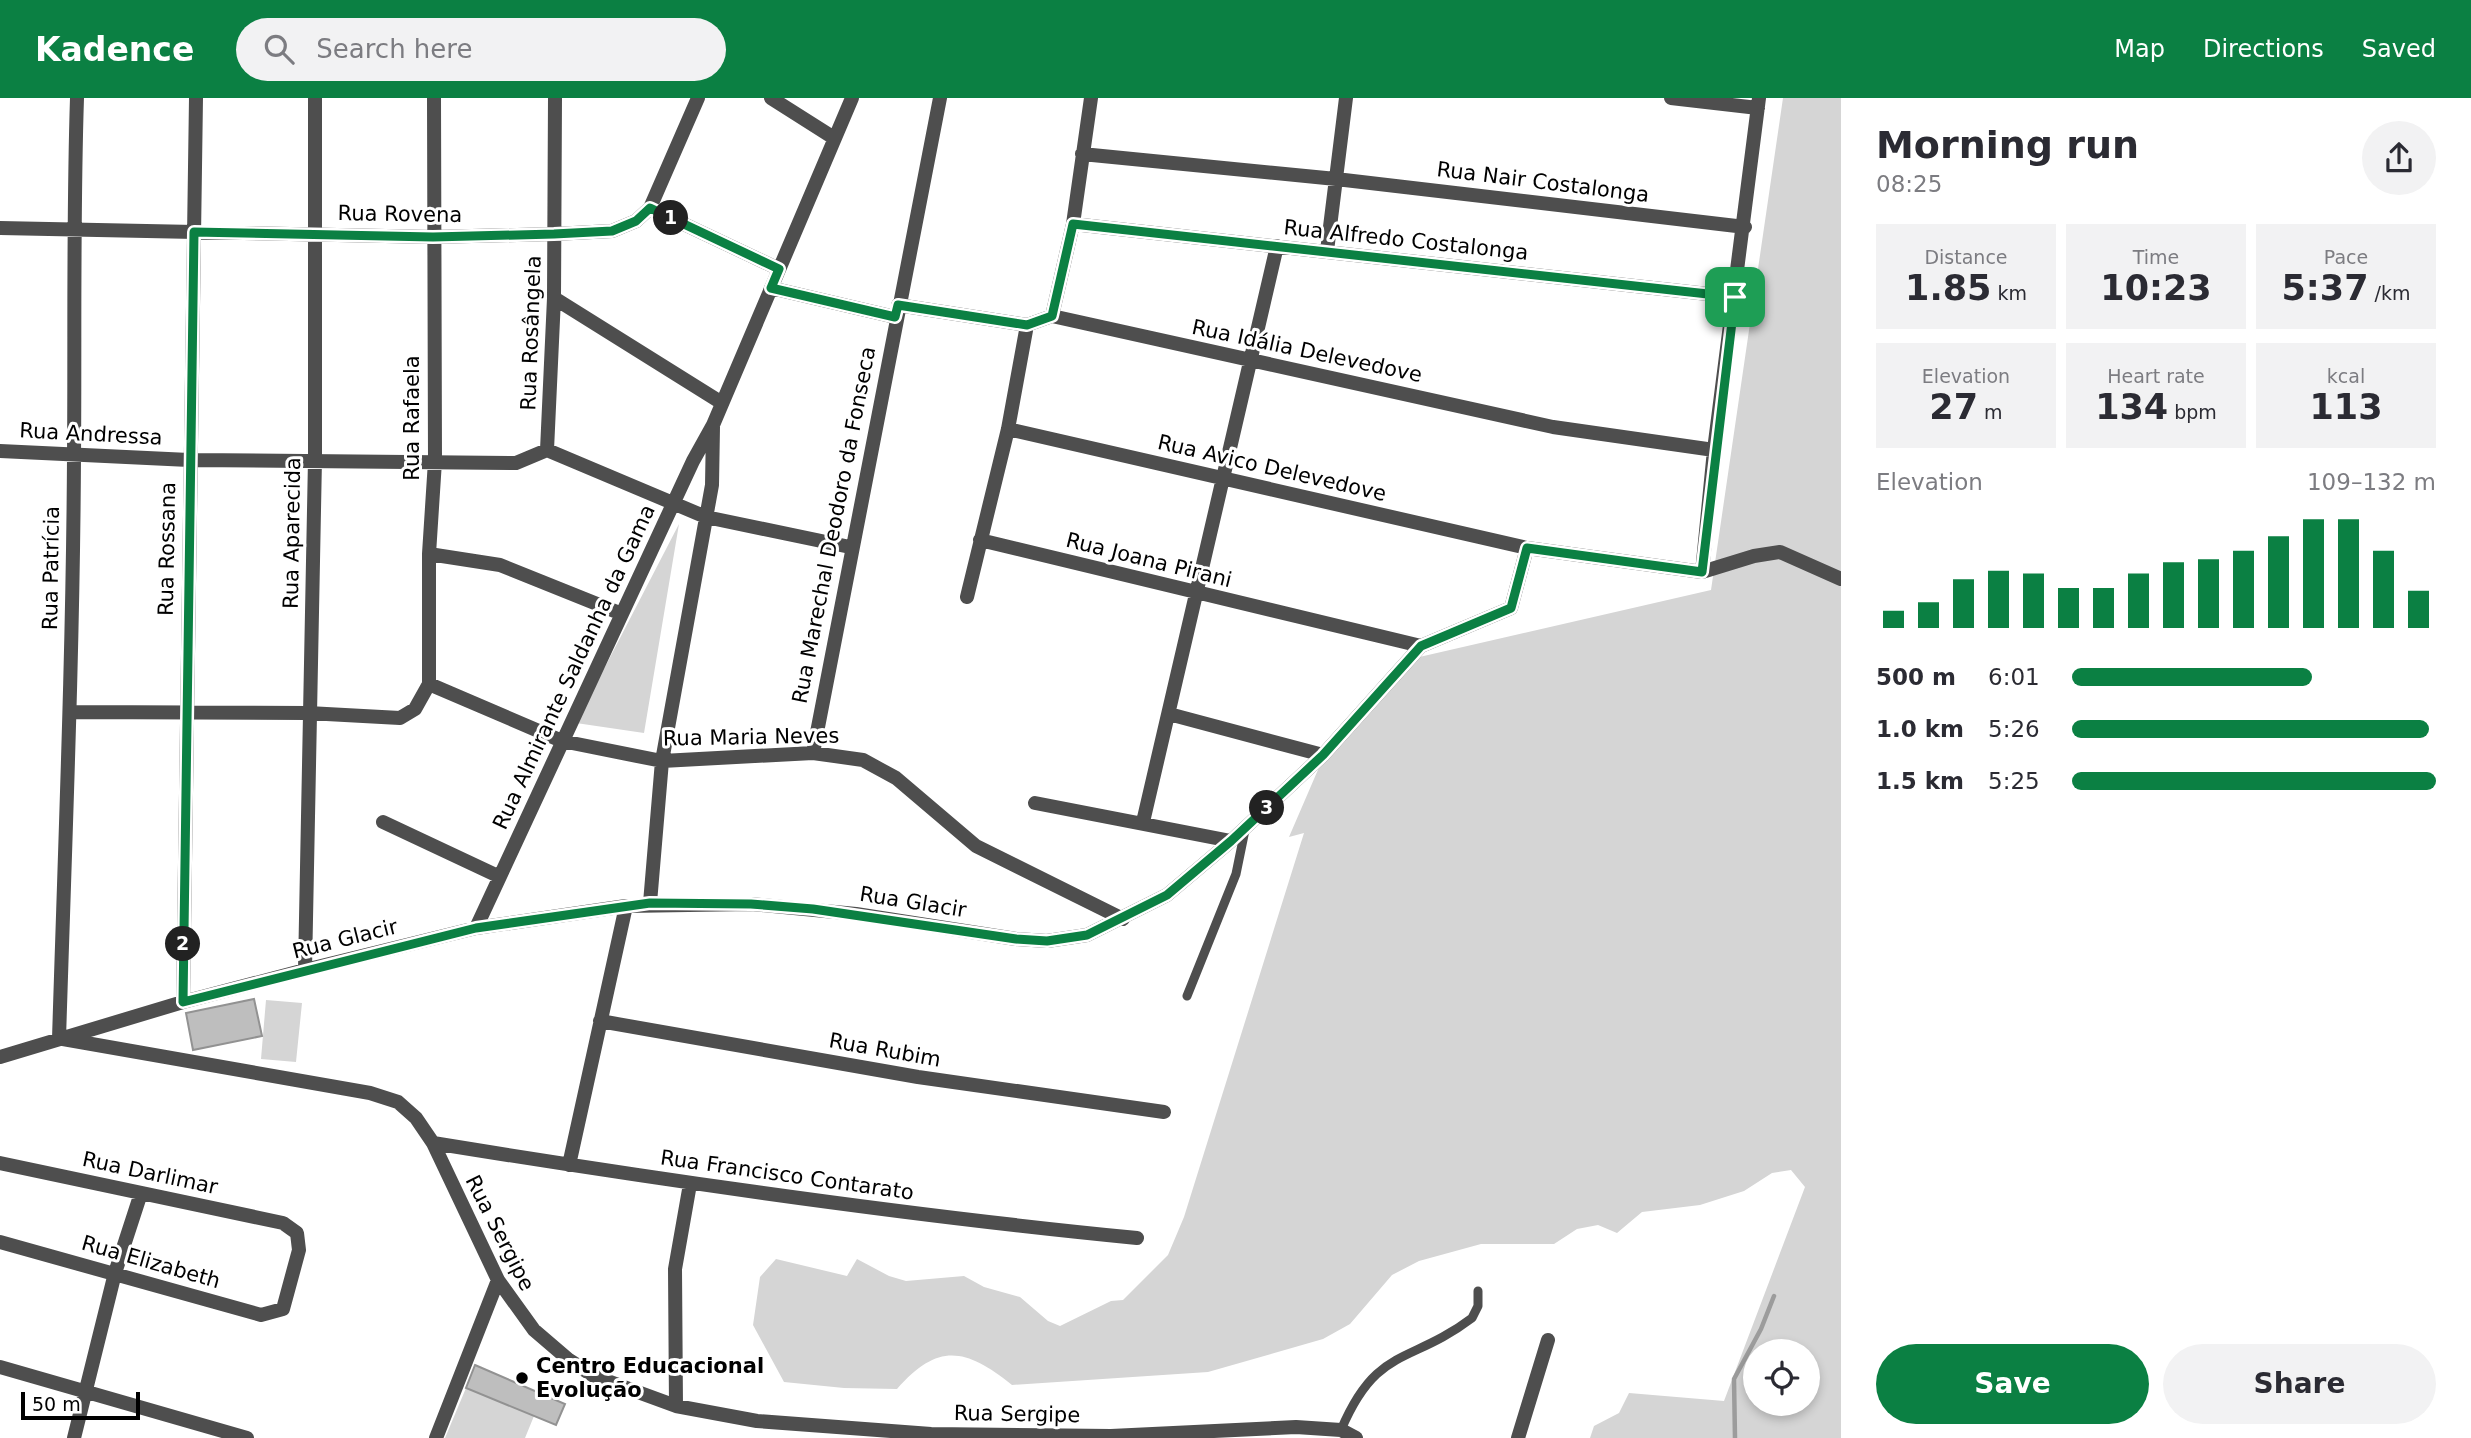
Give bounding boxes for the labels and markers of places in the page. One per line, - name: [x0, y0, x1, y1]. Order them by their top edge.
- pin: 1: [654, 200, 688, 236]
- pin: [1705, 267, 1765, 327]
- pin: 3: [1250, 790, 1284, 826]
- pin: 2: [166, 926, 200, 962]
- place label: Centro Educacional Evolução: [536, 1354, 764, 1402]
- marker: Centro Educacional Evolução: [514, 1370, 530, 1386]

